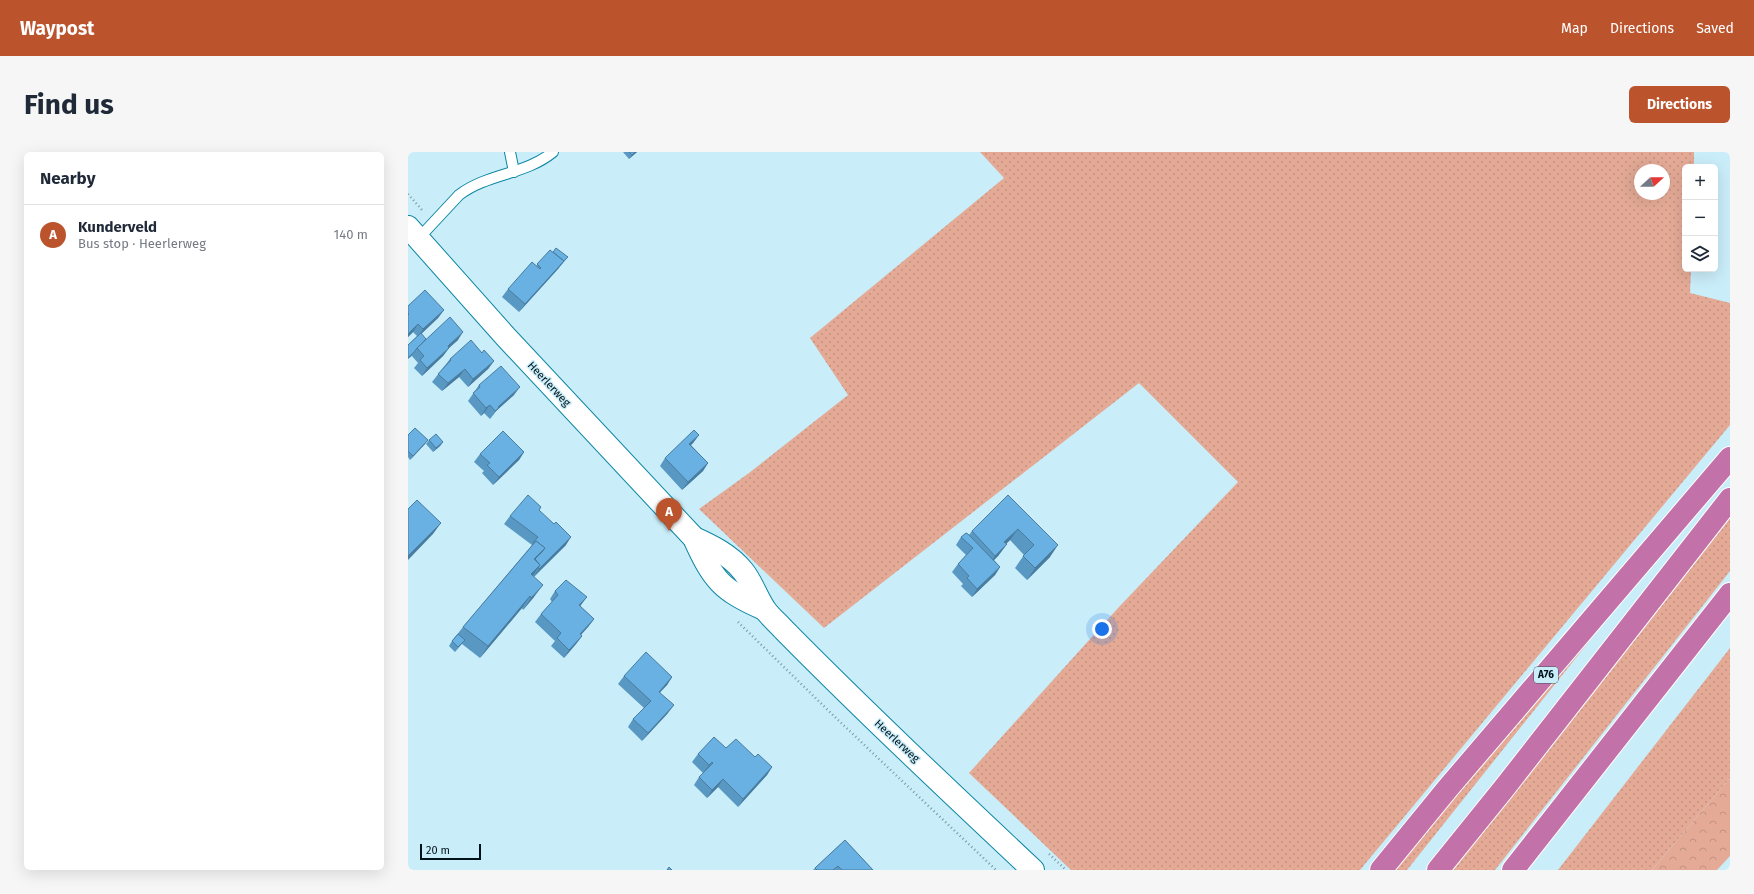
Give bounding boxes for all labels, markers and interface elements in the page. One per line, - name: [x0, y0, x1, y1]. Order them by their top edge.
- text: Waypost: [20, 17, 94, 40]
- text: Map: [1561, 20, 1588, 37]
- text: Directions: [1610, 20, 1674, 37]
- text: Saved: [1696, 20, 1734, 37]
- button: Directions: [1629, 86, 1730, 123]
- text: Find us: [24, 88, 114, 121]
- north arrow: [1634, 164, 1670, 200]
- map controls: [1682, 164, 1718, 272]
- button: +: [1682, 164, 1718, 200]
- text: Nearby: [40, 168, 95, 189]
- button: −: [1682, 200, 1718, 236]
- text: Kunderveld: [78, 218, 157, 236]
- text: A: [49, 227, 57, 242]
- text: 140 m: [334, 227, 368, 242]
- text: Bus stop · Heerlerweg: [78, 236, 206, 251]
- button: layers: [1682, 236, 1718, 272]
- street label: Heerlerweg: [525, 359, 573, 409]
- pin: A: [656, 498, 682, 531]
- your location: [1092, 619, 1112, 639]
- road number: A76: [1534, 667, 1558, 683]
- street label: Heerlerweg: [872, 717, 922, 765]
- scale bar: [420, 842, 481, 861]
- text: 20 m: [426, 844, 450, 857]

